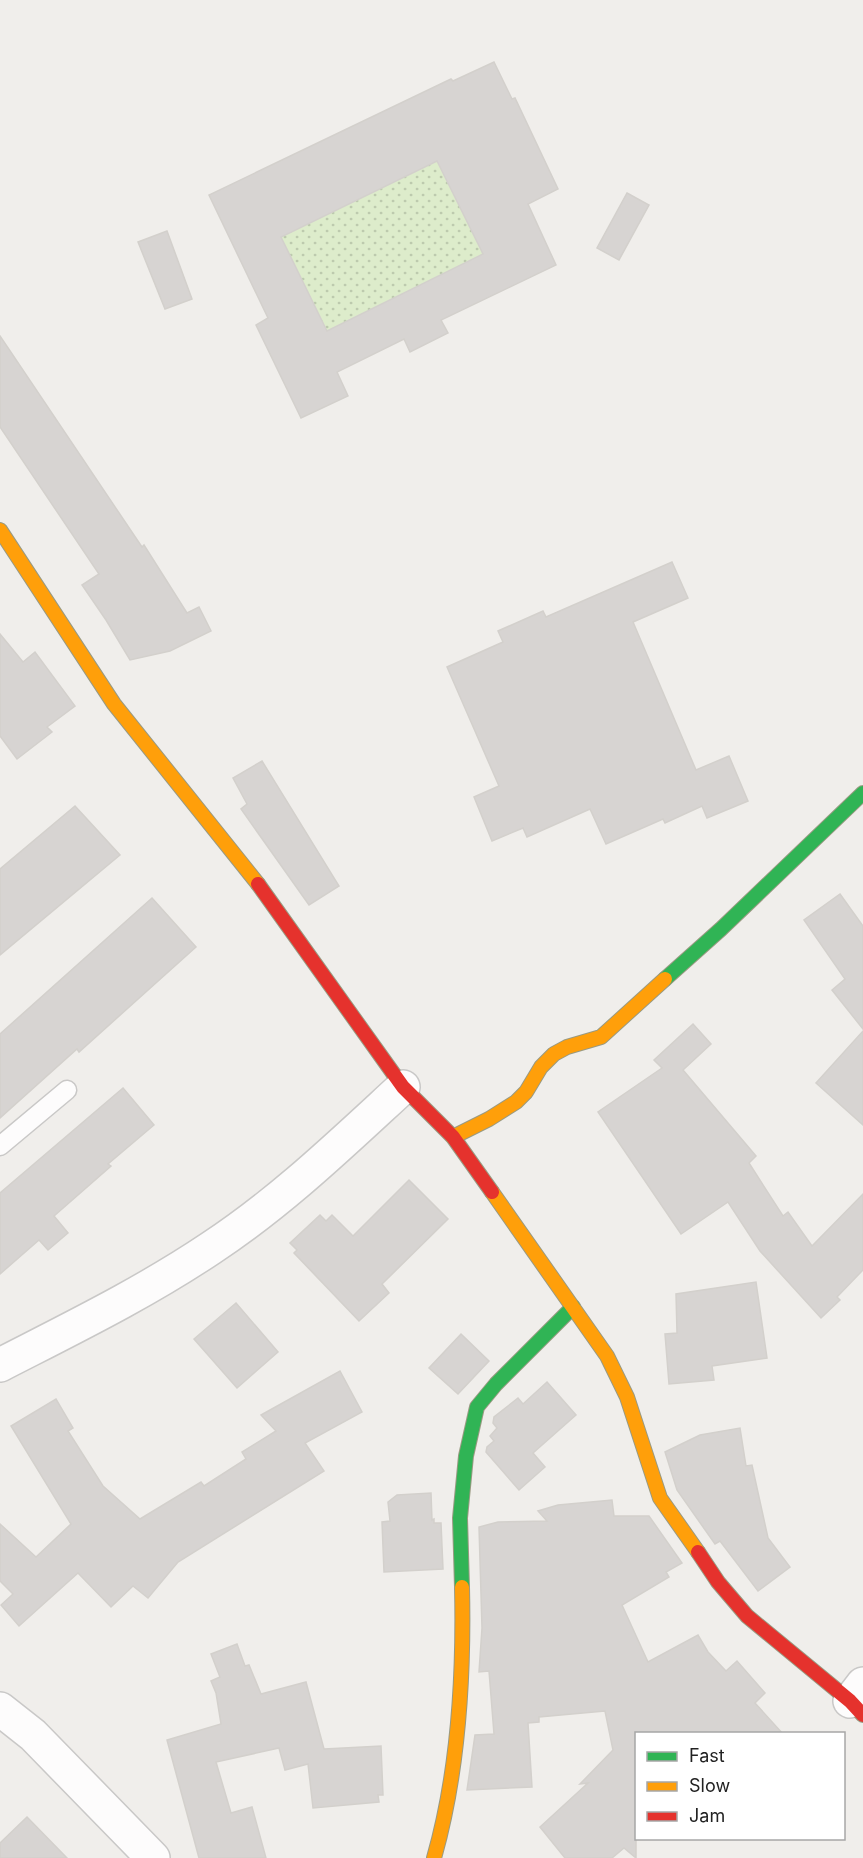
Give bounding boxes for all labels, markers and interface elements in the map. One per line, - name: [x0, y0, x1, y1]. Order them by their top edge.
- legend: [635, 1732, 845, 1840]
- text: Fast: [689, 1745, 725, 1766]
- text: Slow: [689, 1775, 730, 1796]
- text: Jam: [689, 1805, 725, 1826]

